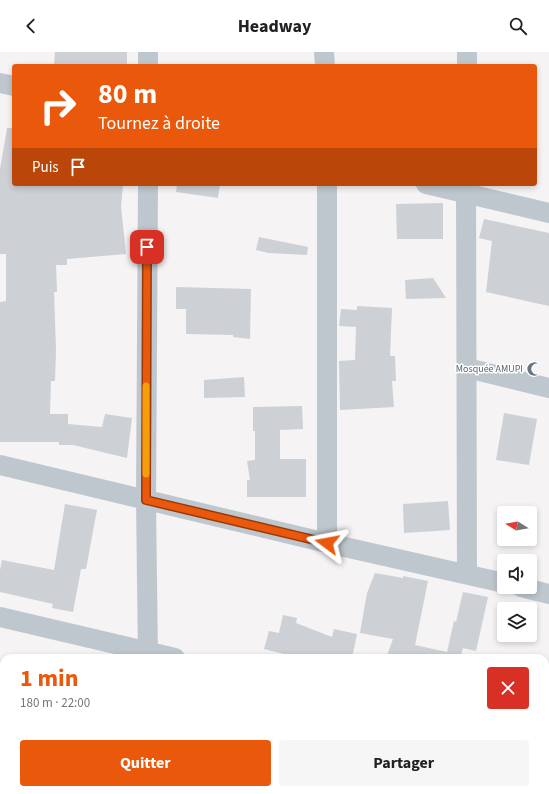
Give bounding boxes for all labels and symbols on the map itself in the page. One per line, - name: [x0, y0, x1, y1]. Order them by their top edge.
- pin: [130, 230, 164, 264]
- mosque icon: Mosquée AMUPI: [526, 361, 542, 377]
- place label: Mosquée AMUPI: [456, 362, 523, 376]
- north arrow: [497, 506, 537, 546]
- position arrow: [306, 522, 348, 564]

